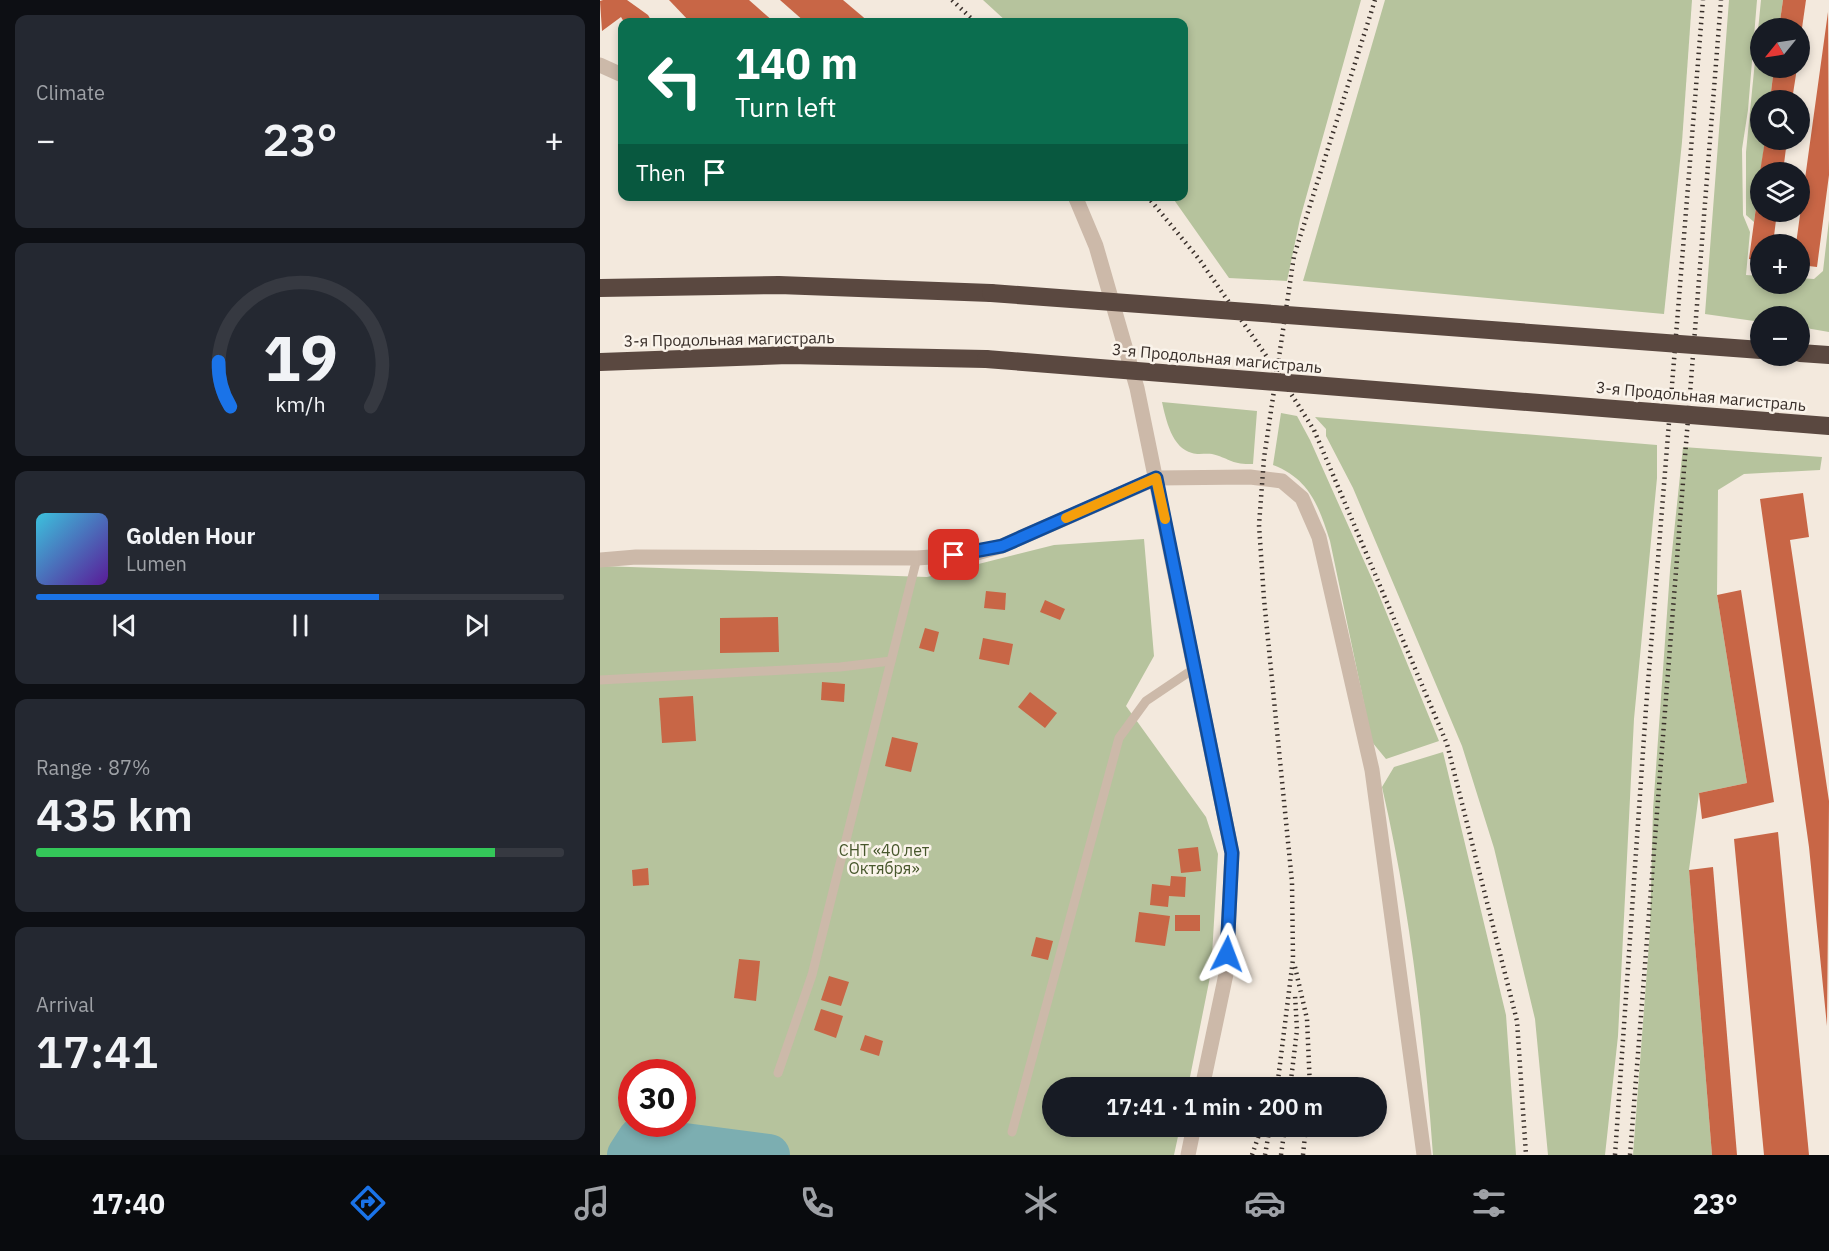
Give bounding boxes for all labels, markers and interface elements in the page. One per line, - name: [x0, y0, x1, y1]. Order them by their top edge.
- north arrow: [1750, 18, 1810, 78]
- map controls: [1750, 18, 1810, 366]
- text: 140 m: [735, 36, 858, 91]
- icon: left: [636, 42, 714, 120]
- text: Climate: [36, 79, 105, 106]
- text: Turn left: [735, 89, 836, 124]
- button: search: [1750, 90, 1810, 150]
- text: 23°: [262, 110, 338, 168]
- text: −: [36, 118, 56, 161]
- text: +: [544, 118, 564, 161]
- icon: arrive: [698, 156, 731, 189]
- text: Then: [636, 158, 686, 187]
- button: layers: [1750, 162, 1810, 222]
- button: +: [1750, 234, 1810, 294]
- button: −: [1750, 306, 1810, 366]
- text: 19: [263, 317, 337, 398]
- street label: 3-я Продольная магистраль: [623, 327, 835, 351]
- street label: 3-я Продольная магистраль: [1111, 339, 1323, 377]
- street label: 3-я Продольная магистраль: [1595, 377, 1807, 415]
- text: km/h: [275, 390, 325, 418]
- text: Golden Hour: [126, 521, 255, 550]
- pin: [928, 529, 979, 580]
- icon: arrive: [937, 538, 970, 571]
- text: Lumen: [126, 550, 187, 577]
- icon: previous: [108, 609, 141, 642]
- icon: pause: [284, 609, 317, 642]
- icon: next: [460, 609, 493, 642]
- text: Range · 87%: [36, 754, 151, 781]
- text: 435 km: [36, 785, 193, 843]
- park label: СНТ «40 лет Октября»: [839, 840, 930, 878]
- position arrow: [1195, 922, 1259, 986]
- text: Arrival: [36, 991, 94, 1018]
- text: 17:41: [36, 1022, 158, 1080]
- speed limit sign: 30: [618, 1059, 696, 1137]
- text: 17:41 · 1 min · 200 m: [1106, 1092, 1323, 1121]
- icon: directions: [347, 1182, 389, 1224]
- icon: music: [571, 1182, 613, 1224]
- icon: phone: [796, 1182, 838, 1224]
- icon: climate: [1020, 1182, 1062, 1224]
- icon: car: [1244, 1182, 1286, 1224]
- icon: filters: [1468, 1182, 1510, 1224]
- text: 17:40: [91, 1186, 165, 1221]
- text: 23°: [1693, 1186, 1738, 1221]

